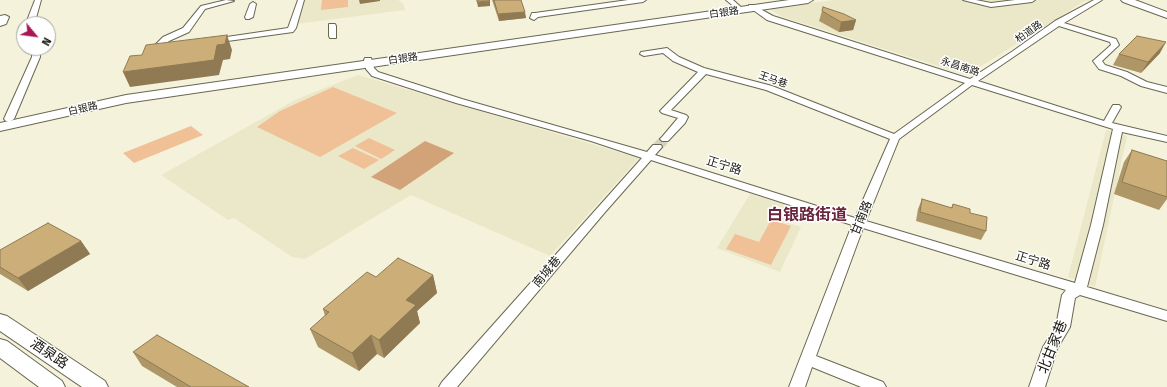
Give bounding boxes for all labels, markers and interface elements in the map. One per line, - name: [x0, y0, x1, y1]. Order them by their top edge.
- street label: 白银路: [708, 5, 740, 21]
- north arrow: [16, 16, 56, 56]
- street label: 柏道路: [1013, 18, 1045, 46]
- text: N: [39, 35, 54, 48]
- street label: 白银路: [387, 51, 419, 67]
- street label: 永昌南路: [939, 55, 981, 79]
- street label: 王马巷: [757, 69, 789, 91]
- street label: 白银路: [67, 100, 99, 118]
- street label: 正宁路: [705, 154, 743, 178]
- street label: 甘南路: [849, 199, 875, 237]
- district label: 白银路街道: [767, 206, 847, 226]
- street label: 正宁路: [1014, 249, 1052, 273]
- street label: 南城巷: [530, 254, 564, 290]
- street label: 北甘家巷: [1035, 318, 1071, 376]
- street label: 酒泉路: [27, 335, 71, 373]

